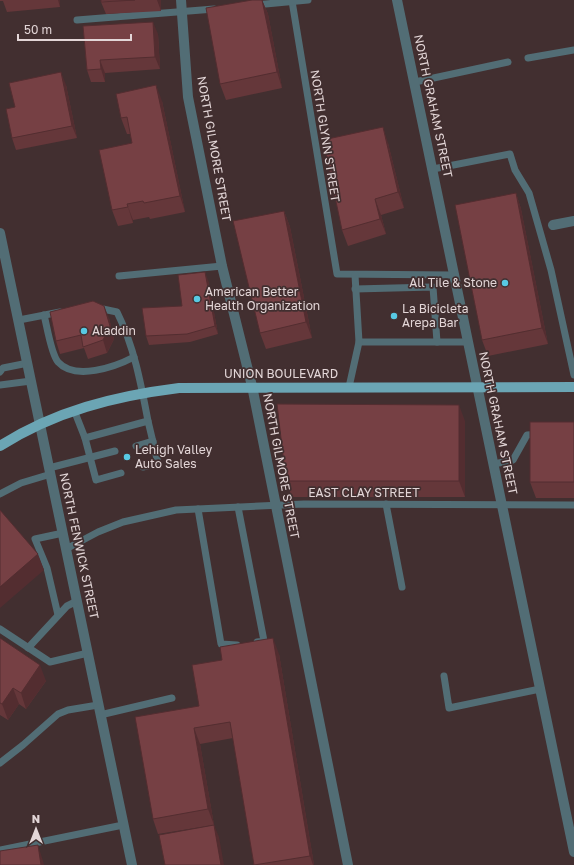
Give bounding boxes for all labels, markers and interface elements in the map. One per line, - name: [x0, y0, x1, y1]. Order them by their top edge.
- scale bar: [18, 16, 131, 42]
- text: 50 m: [24, 22, 52, 37]
- street label: NORTH GRAHAM STREET: [411, 33, 456, 179]
- street label: NORTH GLYNN STREET: [308, 69, 343, 204]
- street label: NORTH GILMORE STREET: [194, 75, 235, 223]
- place label: All Tile & Stone: [409, 275, 497, 290]
- marker: All Tile & Stone: [500, 278, 510, 288]
- place label: American Better Health Organization: [205, 284, 320, 313]
- marker: American Better Health Organization: [192, 294, 202, 304]
- place label: La Bicicleta Arepa Bar: [402, 301, 469, 330]
- marker: La Bicicleta Arepa Bar: [389, 311, 399, 321]
- place label: Aladdin: [92, 323, 136, 338]
- marker: Aladdin: [79, 326, 89, 336]
- street label: NORTH GRAHAM STREET: [476, 350, 521, 496]
- street label: UNION BOULEVARD: [224, 366, 338, 381]
- street label: NORTH GILMORE STREET: [260, 392, 303, 540]
- place label: Lehigh Valley Auto Sales: [135, 442, 212, 471]
- marker: Lehigh Valley Auto Sales: [122, 452, 132, 462]
- street label: NORTH FENWICK STREET: [57, 471, 102, 621]
- street label: EAST CLAY STREET: [308, 485, 420, 500]
- north arrow: [16, 809, 56, 849]
- text: N: [32, 812, 40, 825]

